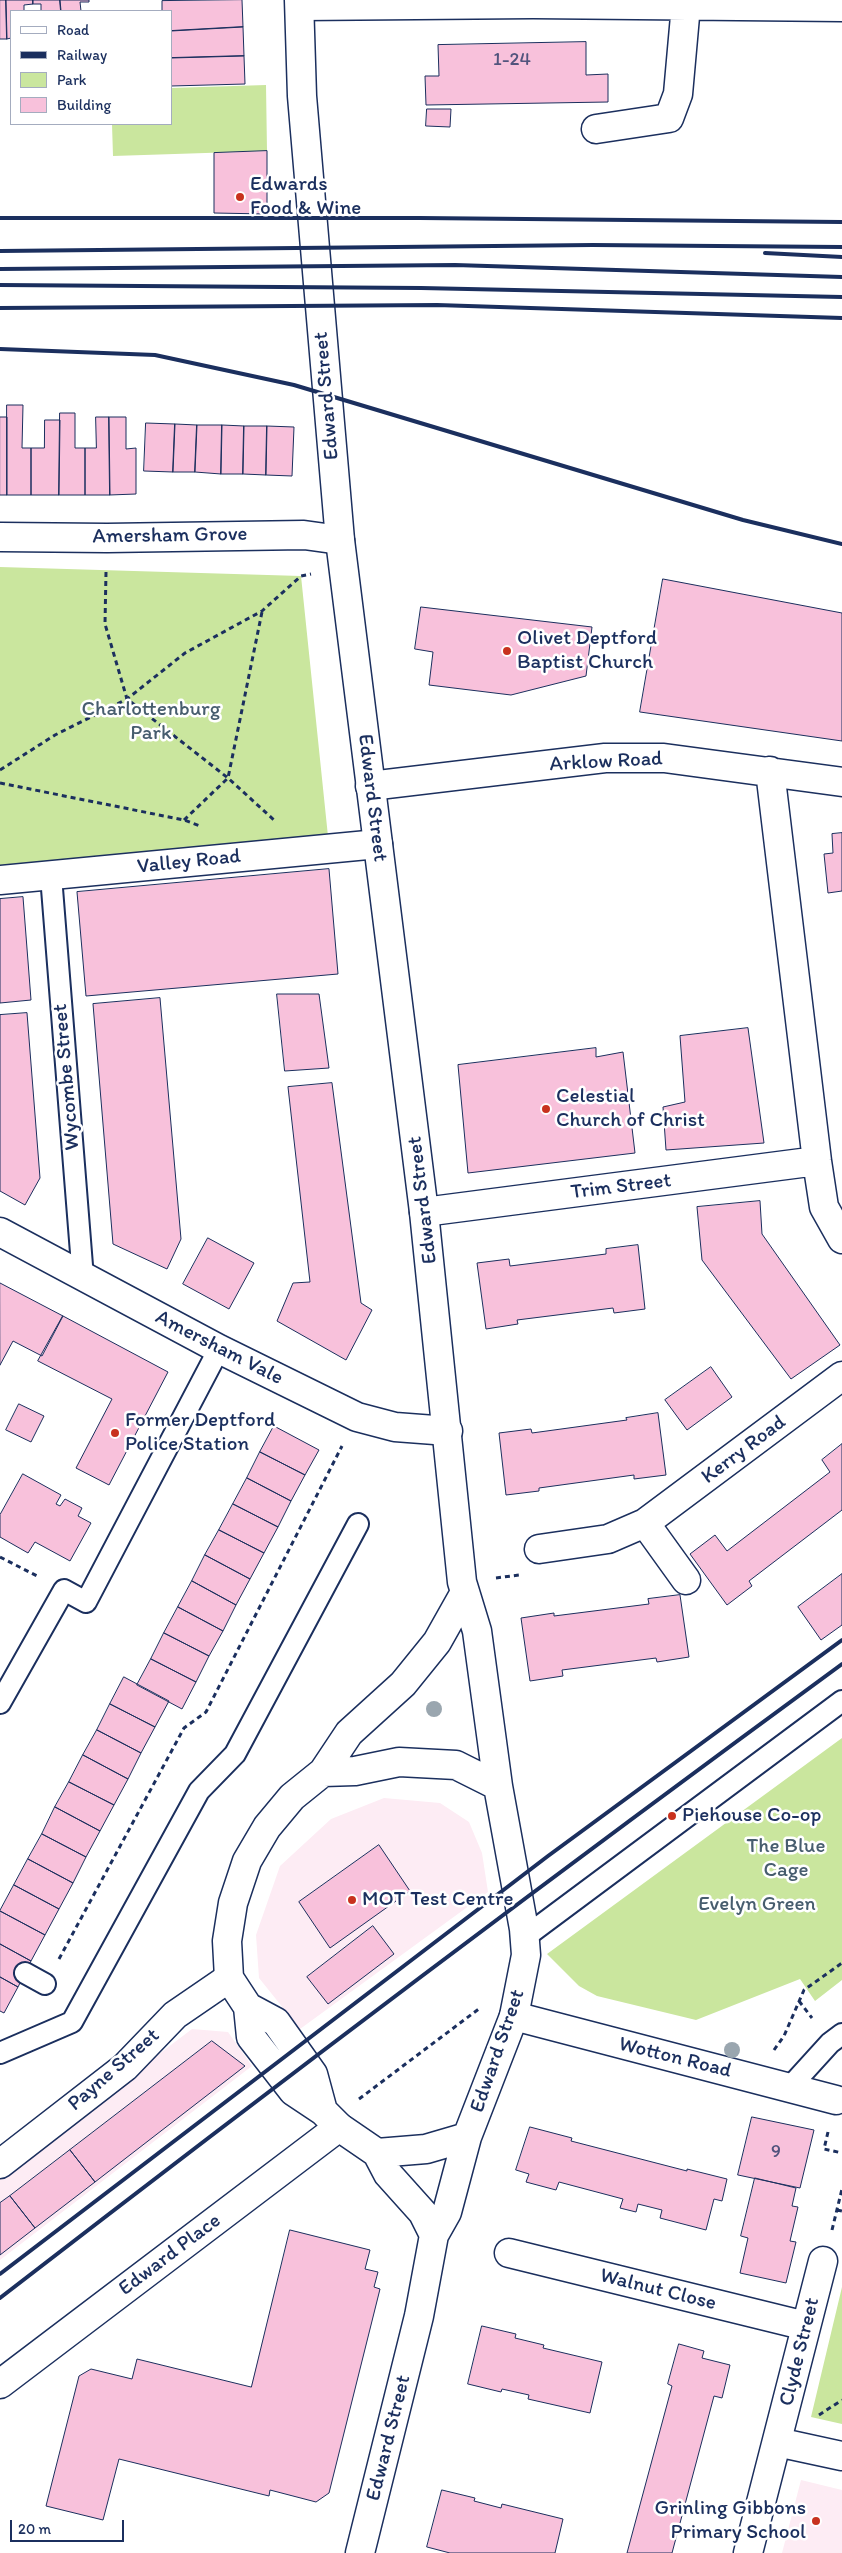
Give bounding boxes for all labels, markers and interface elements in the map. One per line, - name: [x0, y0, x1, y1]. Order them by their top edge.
- legend: [10, 10, 172, 125]
- text: Road: [57, 21, 89, 39]
- text: Railway: [57, 46, 107, 64]
- house number: 1-24: [493, 49, 531, 71]
- text: Park: [57, 71, 87, 89]
- text: Building: [57, 96, 111, 114]
- place label: Edwards Food & Wine: [250, 172, 361, 222]
- marker: Edwards Food & Wine: [234, 191, 246, 203]
- street label: Edward Street: [309, 331, 345, 461]
- street label: Amersham Grove: [92, 522, 248, 550]
- place label: Olivet Deptford Baptist Church: [517, 626, 657, 676]
- marker: Olivet Deptford Baptist Church: [501, 645, 513, 657]
- park label: Charlottenburg Park: [82, 697, 220, 747]
- street label: Edward Street: [352, 733, 392, 863]
- street label: Arklow Road: [549, 746, 663, 778]
- street label: Valley Road: [136, 844, 242, 880]
- street label: Wycombe Street: [48, 1003, 86, 1151]
- place label: Celestial Church of Christ: [556, 1084, 705, 1134]
- marker: Celestial Church of Christ: [540, 1103, 552, 1115]
- street label: Edward Street: [403, 1135, 443, 1265]
- street label: Trim Street: [569, 1168, 673, 1206]
- street label: Amersham Vale: [151, 1305, 287, 1391]
- place label: Former Deptford Police Station: [125, 1408, 275, 1458]
- street label: Kerry Road: [697, 1410, 791, 1490]
- marker: Former Deptford Police Station: [109, 1427, 121, 1439]
- place label: Piehouse Co-op: [682, 1803, 821, 1829]
- marker: Piehouse Co-op: [666, 1810, 678, 1822]
- park label: The Blue Cage: [747, 1834, 825, 1884]
- place label: MOT Test Centre: [362, 1887, 513, 1913]
- park label: Evelyn Green: [698, 1892, 816, 1918]
- marker: MOT Test Centre: [346, 1894, 358, 1906]
- street label: Edward Street: [465, 1986, 531, 2116]
- street label: Payne Street: [63, 2023, 165, 2117]
- street label: Wotton Road: [616, 2032, 734, 2084]
- house number: 9: [771, 2141, 781, 2163]
- street label: Edward Place: [114, 2208, 226, 2302]
- street label: Walnut Close: [597, 2263, 719, 2317]
- street label: Clyde Street: [774, 2295, 826, 2409]
- street label: Edward Street: [361, 2373, 417, 2503]
- place label: Grinling Gibbons Primary School: [654, 2496, 806, 2546]
- scale bar: [12, 2510, 126, 2542]
- marker: Grinling Gibbons Primary School: [810, 2515, 822, 2527]
- text: 20 m: [18, 2520, 51, 2538]

